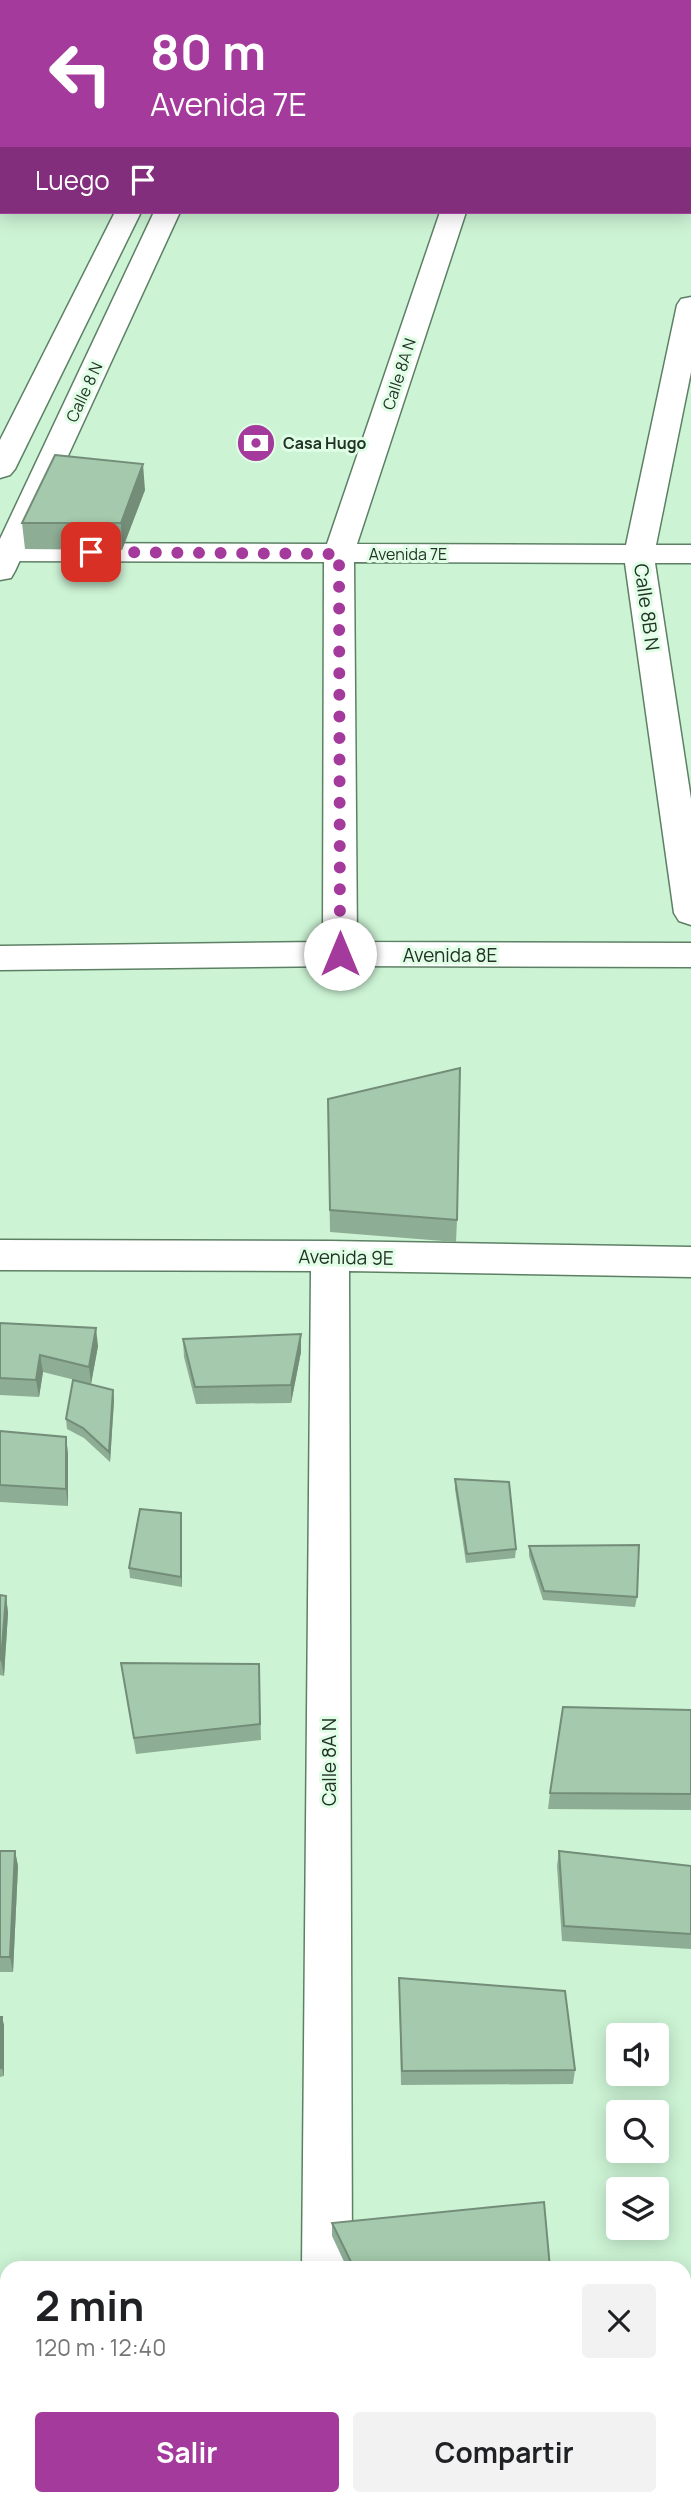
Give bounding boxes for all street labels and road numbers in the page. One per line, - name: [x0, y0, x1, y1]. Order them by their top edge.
- street label: Calle 8A N: [377, 335, 421, 413]
- street label: Calle 8 N: [61, 358, 107, 426]
- street label: Avenida 7E: [369, 543, 447, 565]
- street label: Calle 8B N: [628, 562, 666, 652]
- street label: Avenida 8E: [403, 942, 497, 968]
- street label: Avenida 9E: [298, 1243, 394, 1271]
- street label: Calle 8A N: [316, 1718, 342, 1806]

